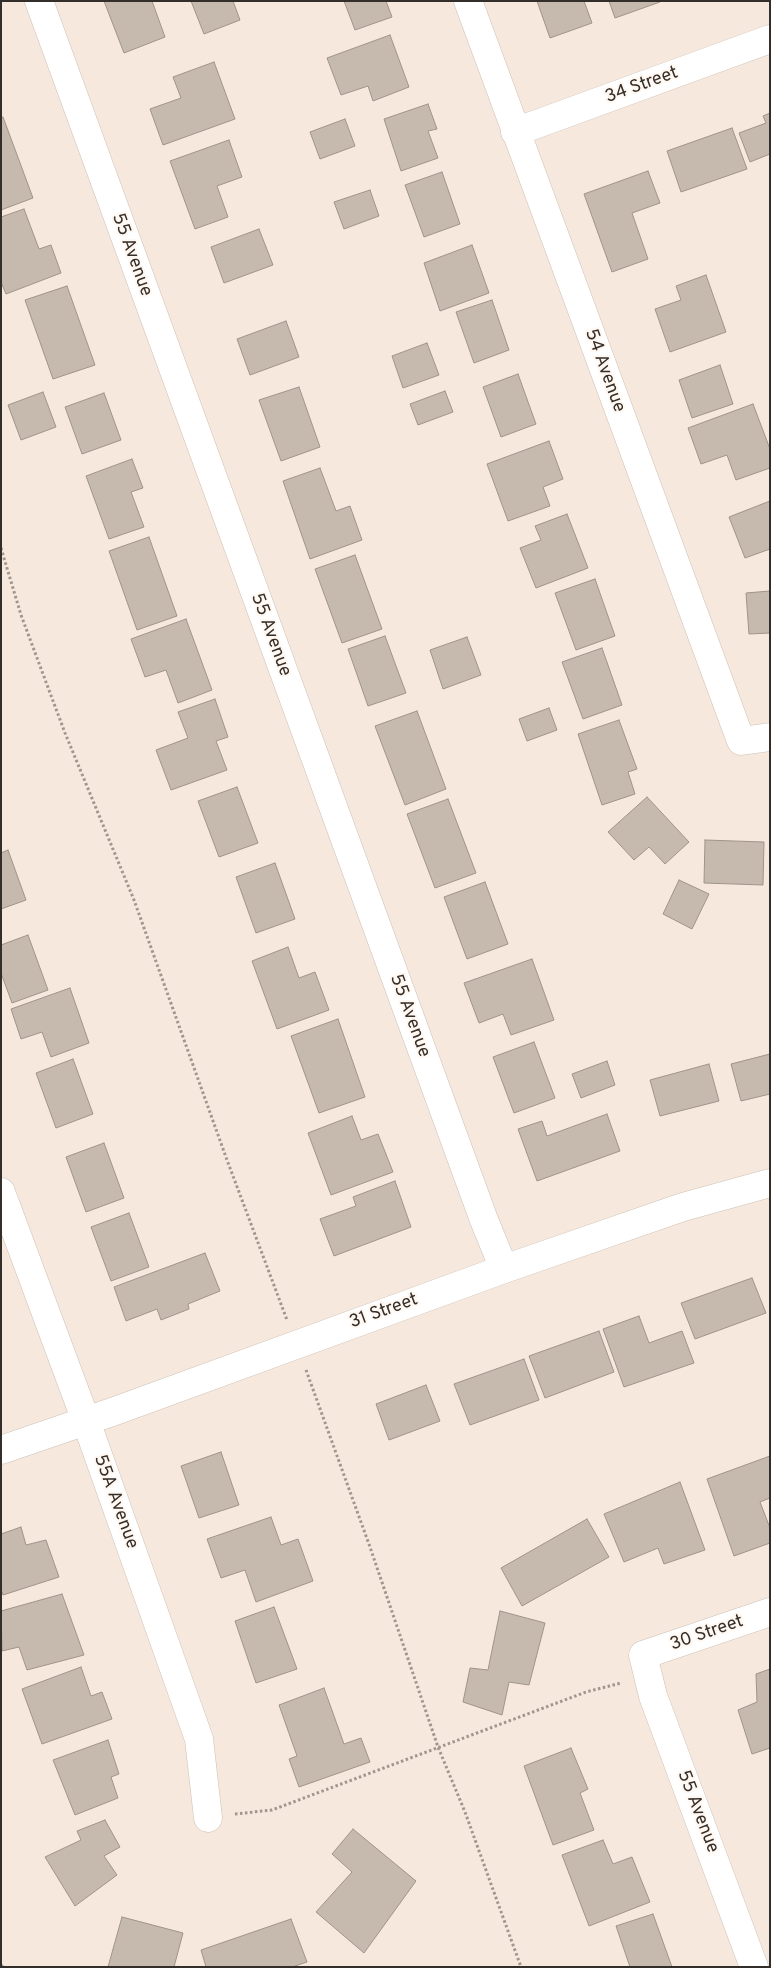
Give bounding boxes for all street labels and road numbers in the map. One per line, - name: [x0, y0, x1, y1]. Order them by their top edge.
- street label: 34 Street: [603, 63, 681, 109]
- street label: 55 Avenue: [106, 211, 156, 299]
- street label: 54 Avenue: [579, 326, 629, 416]
- street label: 55 Avenue: [245, 591, 295, 679]
- street label: 55 Avenue: [384, 972, 434, 1060]
- street label: 31 Street: [347, 1290, 421, 1334]
- street label: 55A Avenue: [88, 1452, 142, 1552]
- street label: 30 Street: [668, 1611, 746, 1657]
- street label: 55 Avenue: [671, 1768, 723, 1856]

